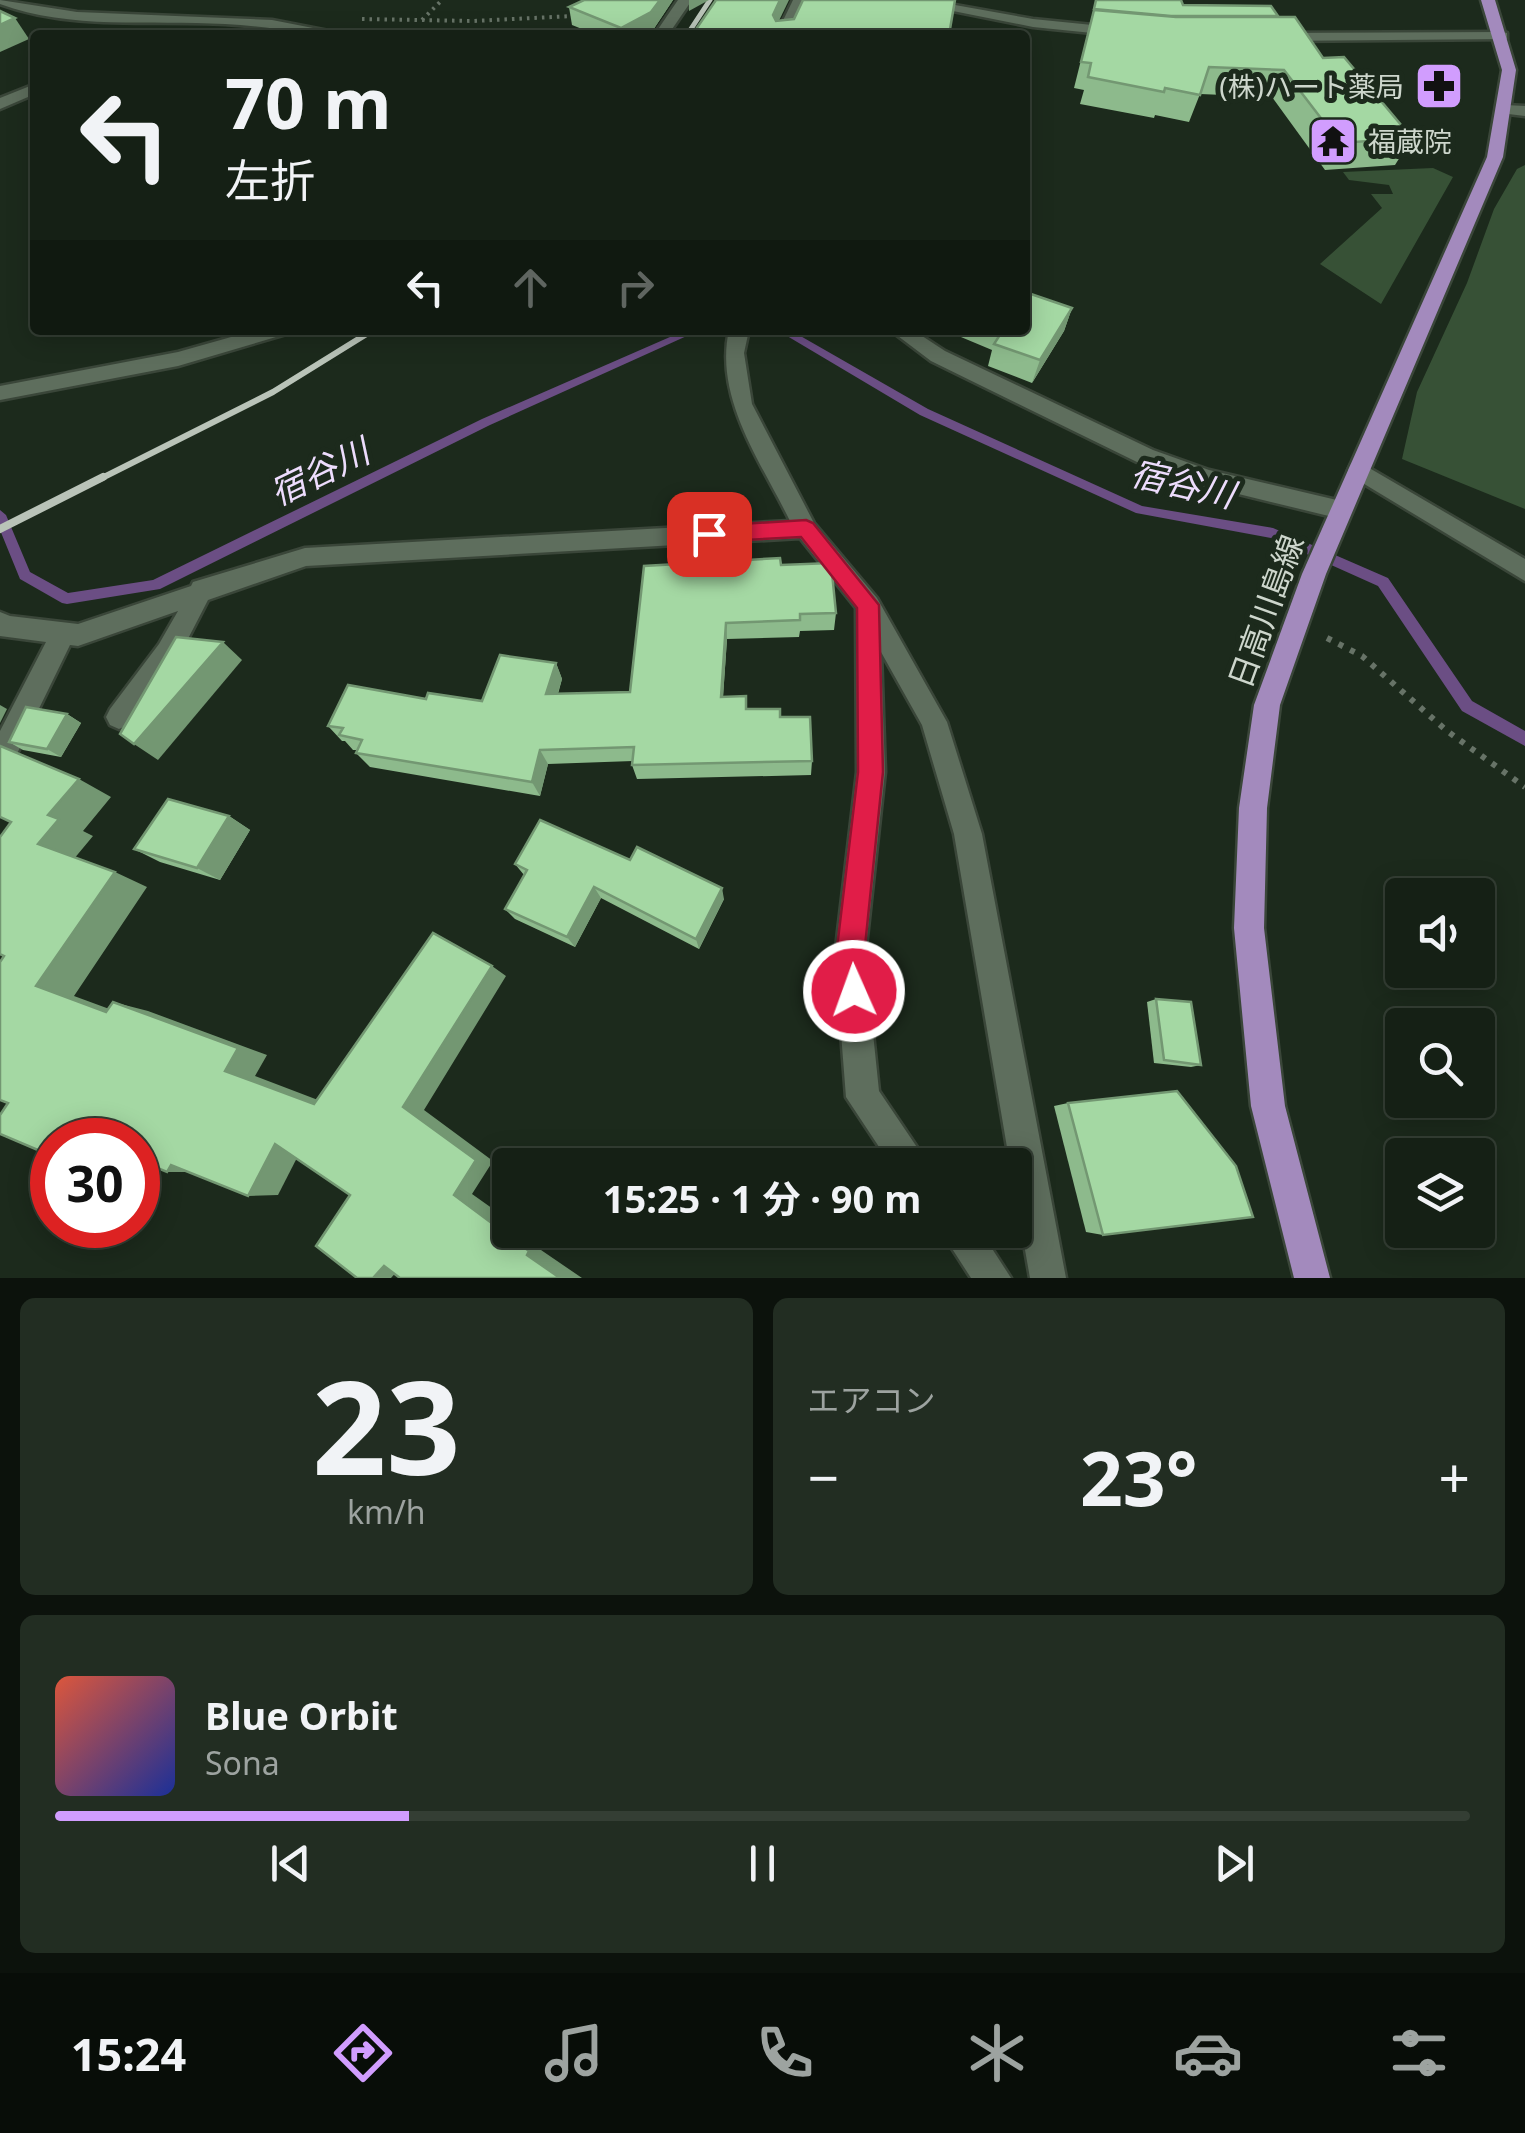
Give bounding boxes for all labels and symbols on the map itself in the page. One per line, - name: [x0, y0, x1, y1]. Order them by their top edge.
- pharmacy icon: (株)ハート薬局: [1413, 60, 1465, 112]
- place label: (株)ハート薬局: [1219, 67, 1404, 105]
- temple icon: 福蔵院: [1307, 115, 1359, 167]
- place label: 福蔵院: [1368, 122, 1452, 160]
- water label: 宿谷川: [262, 425, 380, 515]
- water label: 宿谷川: [1127, 448, 1243, 519]
- pin: [667, 492, 752, 577]
- street label: 日高川島線: [1217, 528, 1313, 694]
- position arrow: [802, 939, 906, 1043]
- speed limit sign: 30: [30, 1118, 160, 1248]

